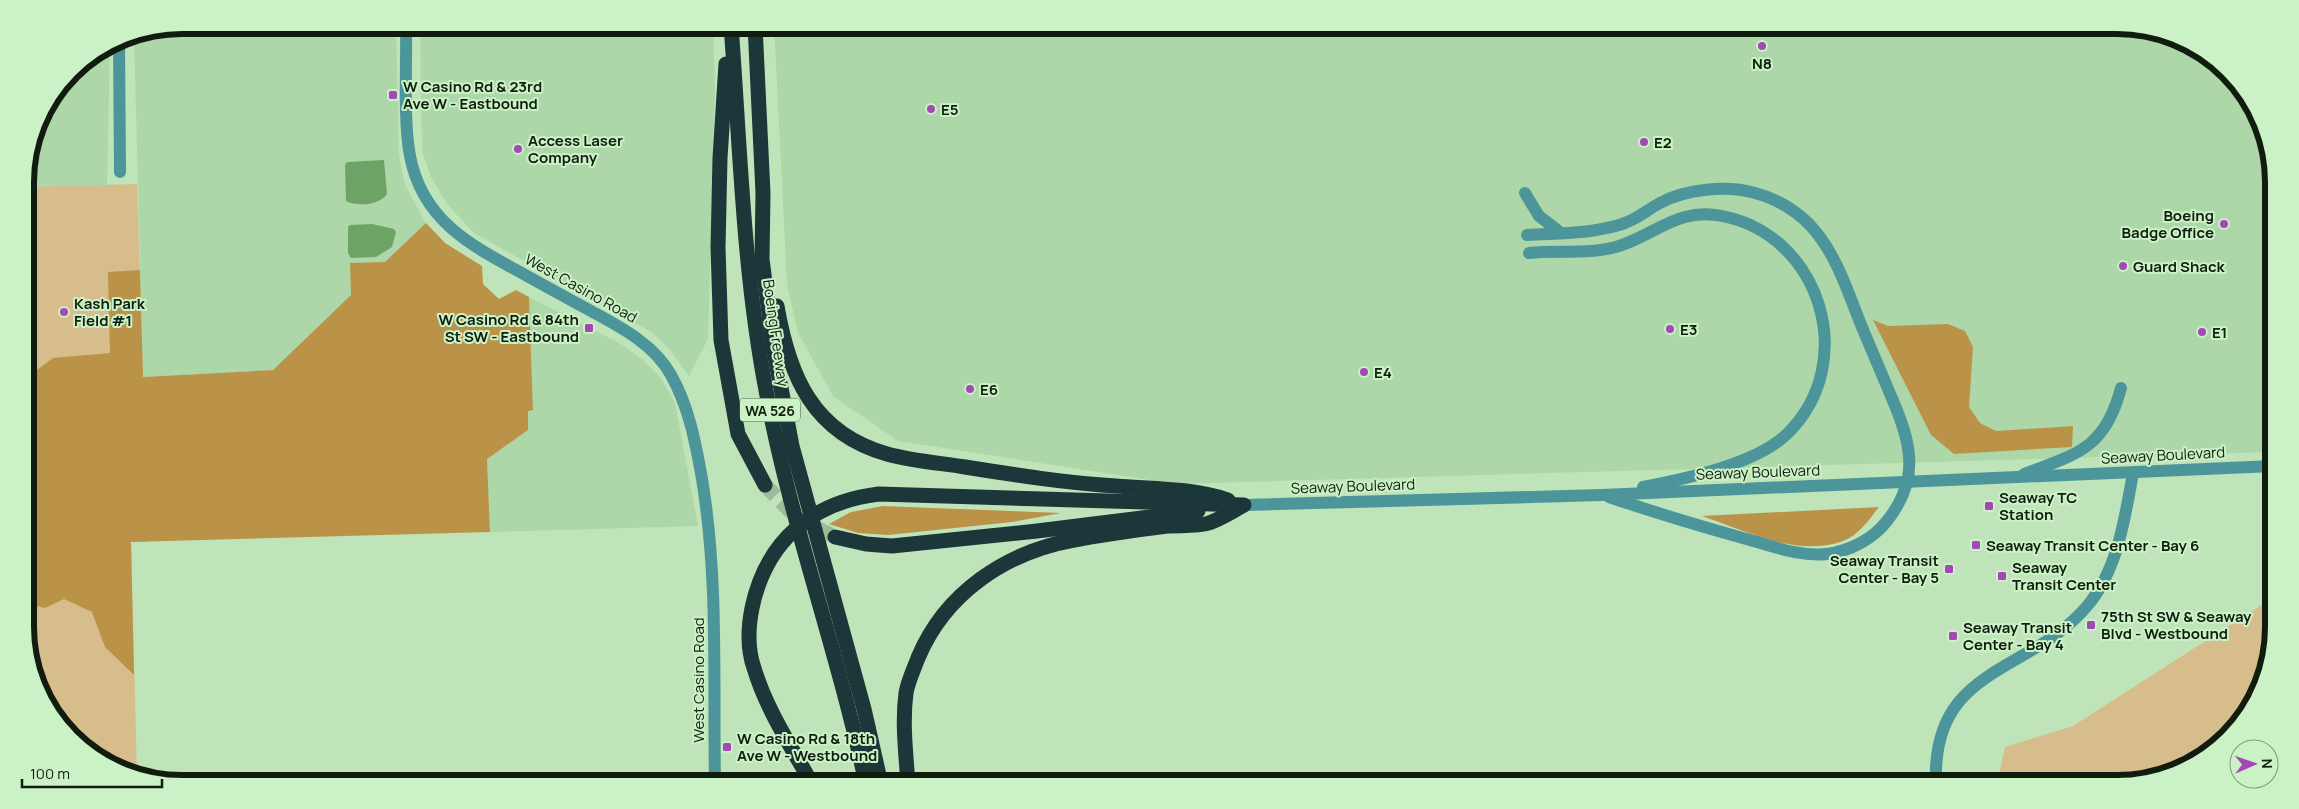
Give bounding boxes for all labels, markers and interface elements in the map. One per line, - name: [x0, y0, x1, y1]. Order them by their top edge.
- marker: N8: [1756, 40, 1768, 52]
- place label: N8: [1752, 53, 1772, 74]
- place label: W Casino Rd & 23rd Ave W - Eastbound: [403, 76, 542, 114]
- marker: W Casino Rd & 23rd Ave W - Eastbound: [387, 89, 399, 101]
- place label: E5: [941, 99, 959, 120]
- marker: E5: [925, 103, 937, 115]
- place label: Access Laser Company: [528, 130, 623, 168]
- place label: E2: [1654, 132, 1672, 153]
- marker: E2: [1638, 136, 1650, 148]
- marker: Access Laser Company: [512, 143, 524, 155]
- place label: Boeing Badge Office: [2122, 205, 2214, 243]
- marker: Boeing Badge Office: [2218, 218, 2230, 230]
- street label: West Casino Road: [521, 248, 641, 328]
- place label: Guard Shack: [2133, 256, 2226, 277]
- marker: Guard Shack: [2117, 260, 2129, 272]
- street label: Boeing Freeway: [758, 278, 794, 388]
- place label: Kash Park Field #1: [74, 293, 146, 331]
- marker: Kash Park Field #1: [58, 306, 70, 318]
- place label: W Casino Rd & 84th St SW - Eastbound: [438, 309, 579, 347]
- place label: E3: [1680, 319, 1698, 340]
- marker: W Casino Rd & 84th St SW - Eastbound: [583, 322, 595, 334]
- place label: E1: [2212, 322, 2227, 343]
- marker: E3: [1664, 323, 1676, 335]
- marker: E1: [2196, 326, 2208, 338]
- place label: E4: [1374, 362, 1392, 383]
- marker: E4: [1358, 366, 1370, 378]
- place label: E6: [980, 379, 998, 400]
- marker: E6: [964, 383, 976, 395]
- road number: WA 526: [740, 398, 800, 422]
- street label: Seaway Boulevard: [2100, 441, 2226, 469]
- street label: Seaway Boulevard: [1695, 459, 1821, 485]
- street label: Seaway Boulevard: [1290, 473, 1416, 499]
- place label: Seaway TC Station: [1999, 487, 2077, 525]
- marker: Seaway TC Station: [1983, 500, 1995, 512]
- place label: Seaway Transit Center - Bay 6: [1986, 535, 2199, 556]
- marker: Seaway Transit Center - Bay 6: [1970, 539, 1982, 551]
- place label: Seaway Transit Center - Bay 5: [1830, 550, 1939, 588]
- place label: Seaway Transit Center: [2012, 557, 2116, 595]
- marker: Seaway Transit Center - Bay 5: [1943, 563, 1955, 575]
- marker: Seaway Transit Center: [1996, 570, 2008, 582]
- place label: 75th St SW & Seaway Blvd - Westbound: [2101, 606, 2252, 644]
- street label: West Casino Road: [688, 617, 709, 743]
- place label: Seaway Transit Center - Bay 4: [1963, 617, 2072, 655]
- marker: 75th St SW & Seaway Blvd - Westbound: [2085, 619, 2097, 631]
- marker: Seaway Transit Center - Bay 4: [1947, 630, 1959, 642]
- place label: W Casino Rd & 18th Ave W - Westbound: [737, 728, 877, 766]
- north arrow: [2229, 739, 2279, 789]
- marker: W Casino Rd & 18th Ave W - Westbound: [721, 741, 733, 753]
- scale bar: [22, 756, 162, 788]
- text: N: [2258, 758, 2277, 769]
- text: 100 m: [30, 763, 70, 784]

